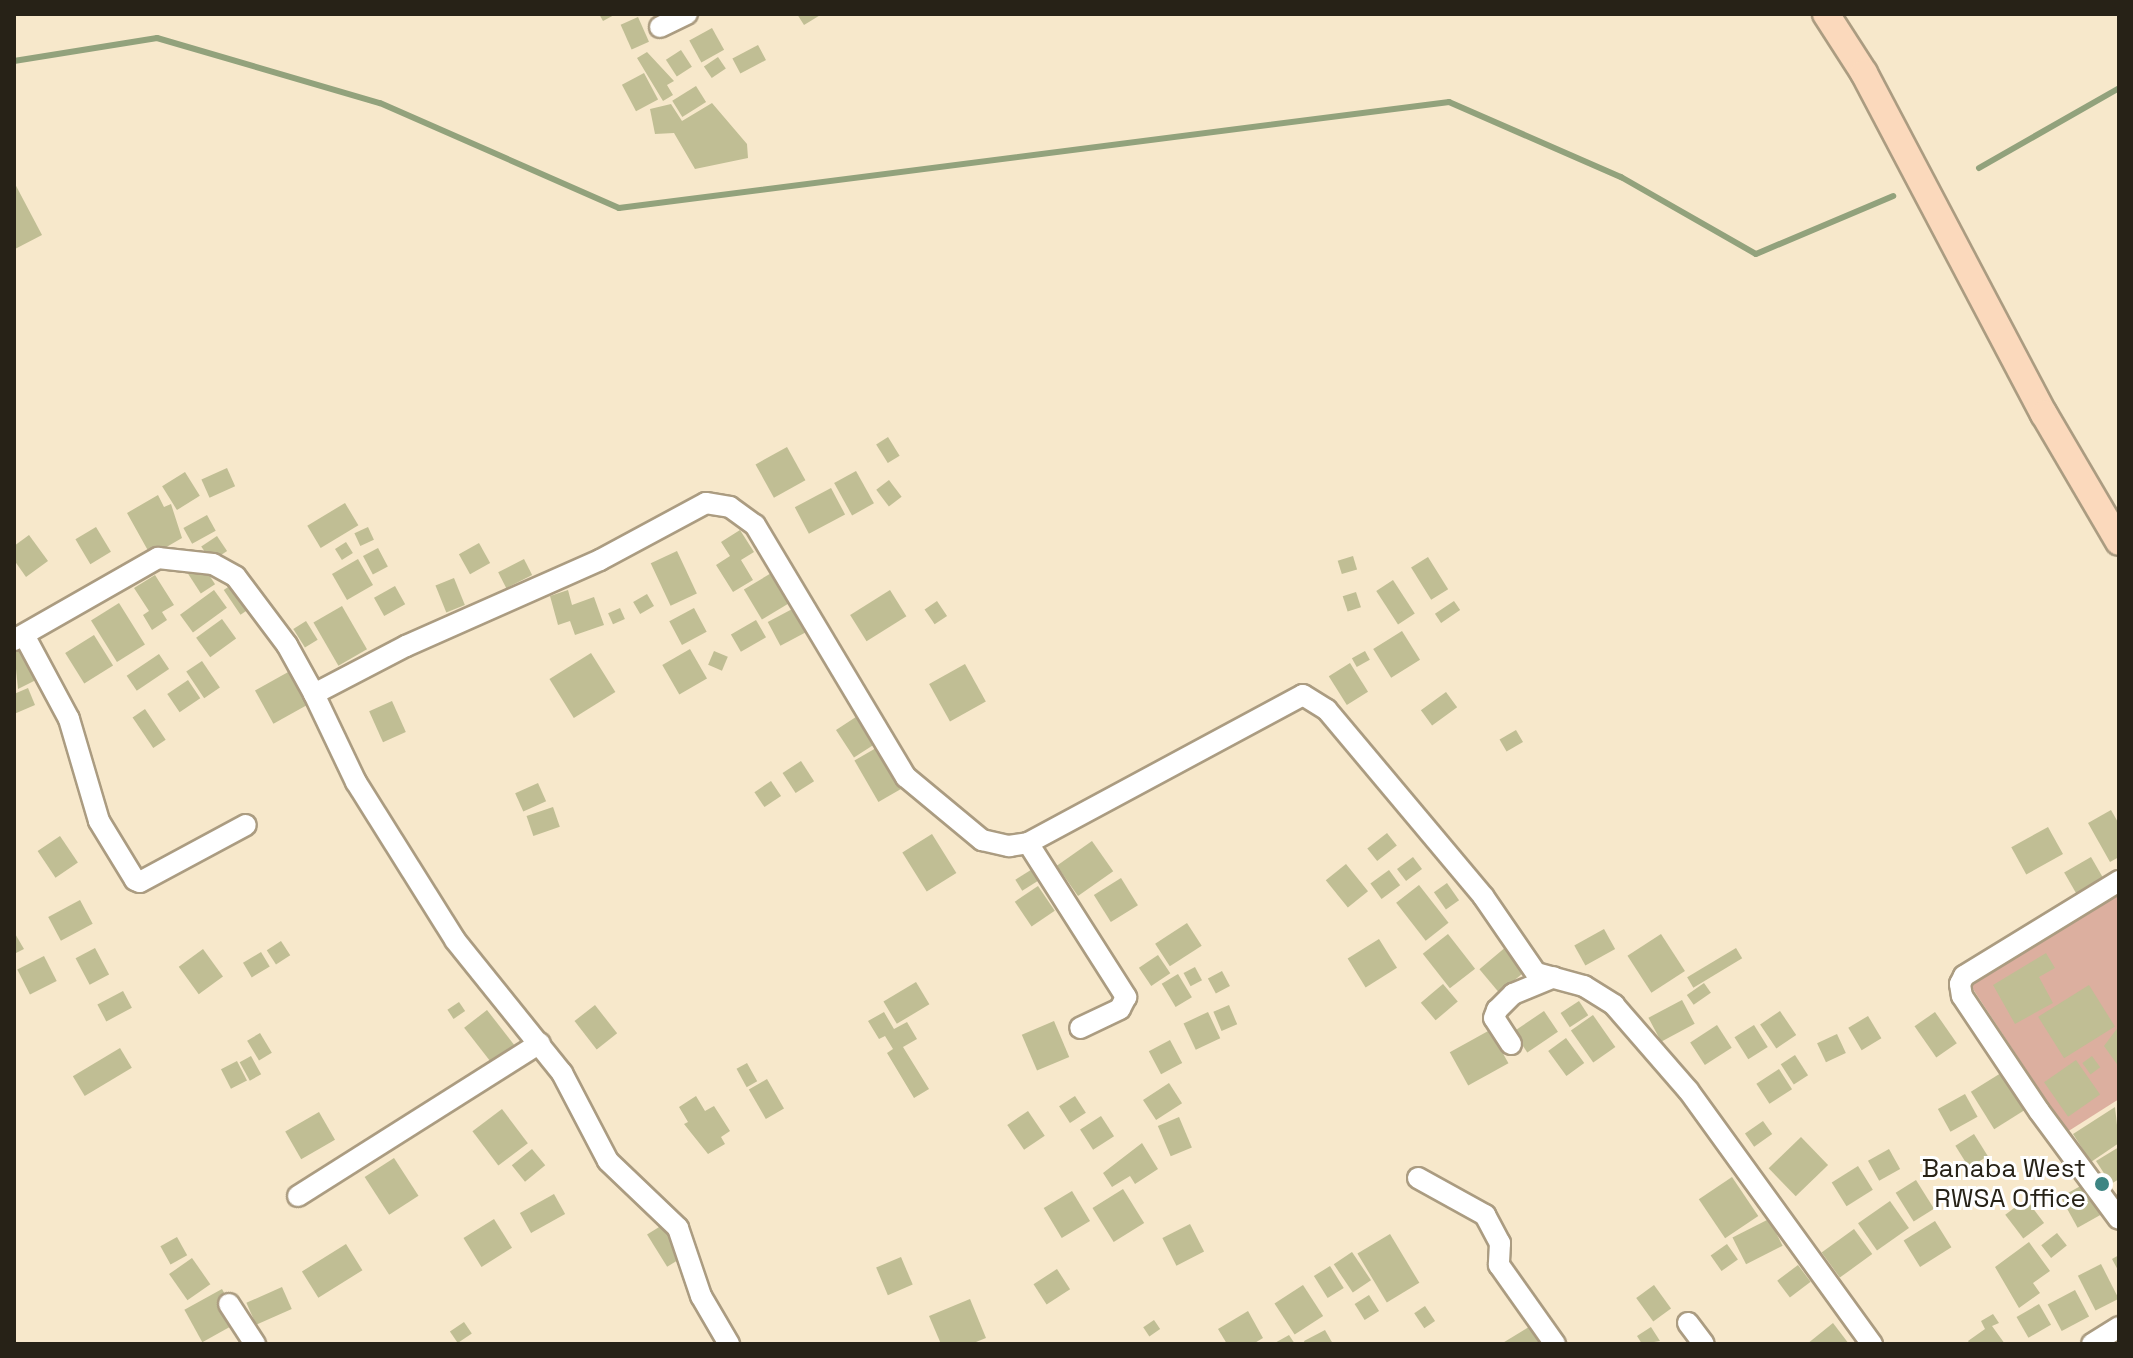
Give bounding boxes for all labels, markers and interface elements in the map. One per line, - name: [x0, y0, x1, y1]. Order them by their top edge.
- place label: Banaba West RWSA Office: [1921, 1153, 2086, 1214]
- marker: Banaba West RWSA Office: [2093, 1175, 2111, 1193]

